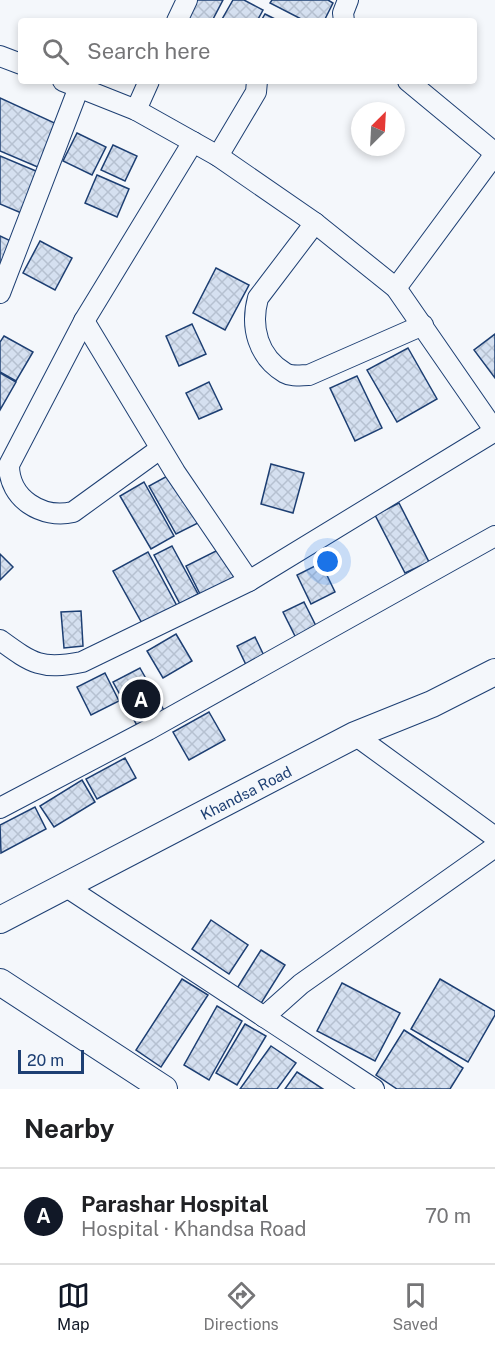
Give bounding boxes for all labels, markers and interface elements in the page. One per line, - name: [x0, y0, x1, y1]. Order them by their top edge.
- search box: [18, 18, 477, 84]
- icon: search: [39, 35, 72, 68]
- text: Search here: [87, 38, 211, 64]
- north arrow: [351, 102, 405, 156]
- your location: [313, 547, 342, 576]
- pin: A: [122, 676, 160, 722]
- street label: Khandsa Road: [198, 763, 294, 823]
- scale bar: [18, 1047, 84, 1074]
- text: 20 m: [27, 1051, 64, 1070]
- text: Nearby: [24, 1113, 114, 1144]
- text: Parashar Hospital: [81, 1191, 269, 1217]
- text: A: [36, 1204, 51, 1228]
- text: 70 m: [425, 1204, 471, 1228]
- text: Hospital · Khandsa Road: [81, 1217, 307, 1241]
- tab: Map: [57, 1279, 90, 1334]
- tab: Directions: [204, 1279, 279, 1334]
- tab: Saved: [392, 1279, 438, 1334]

